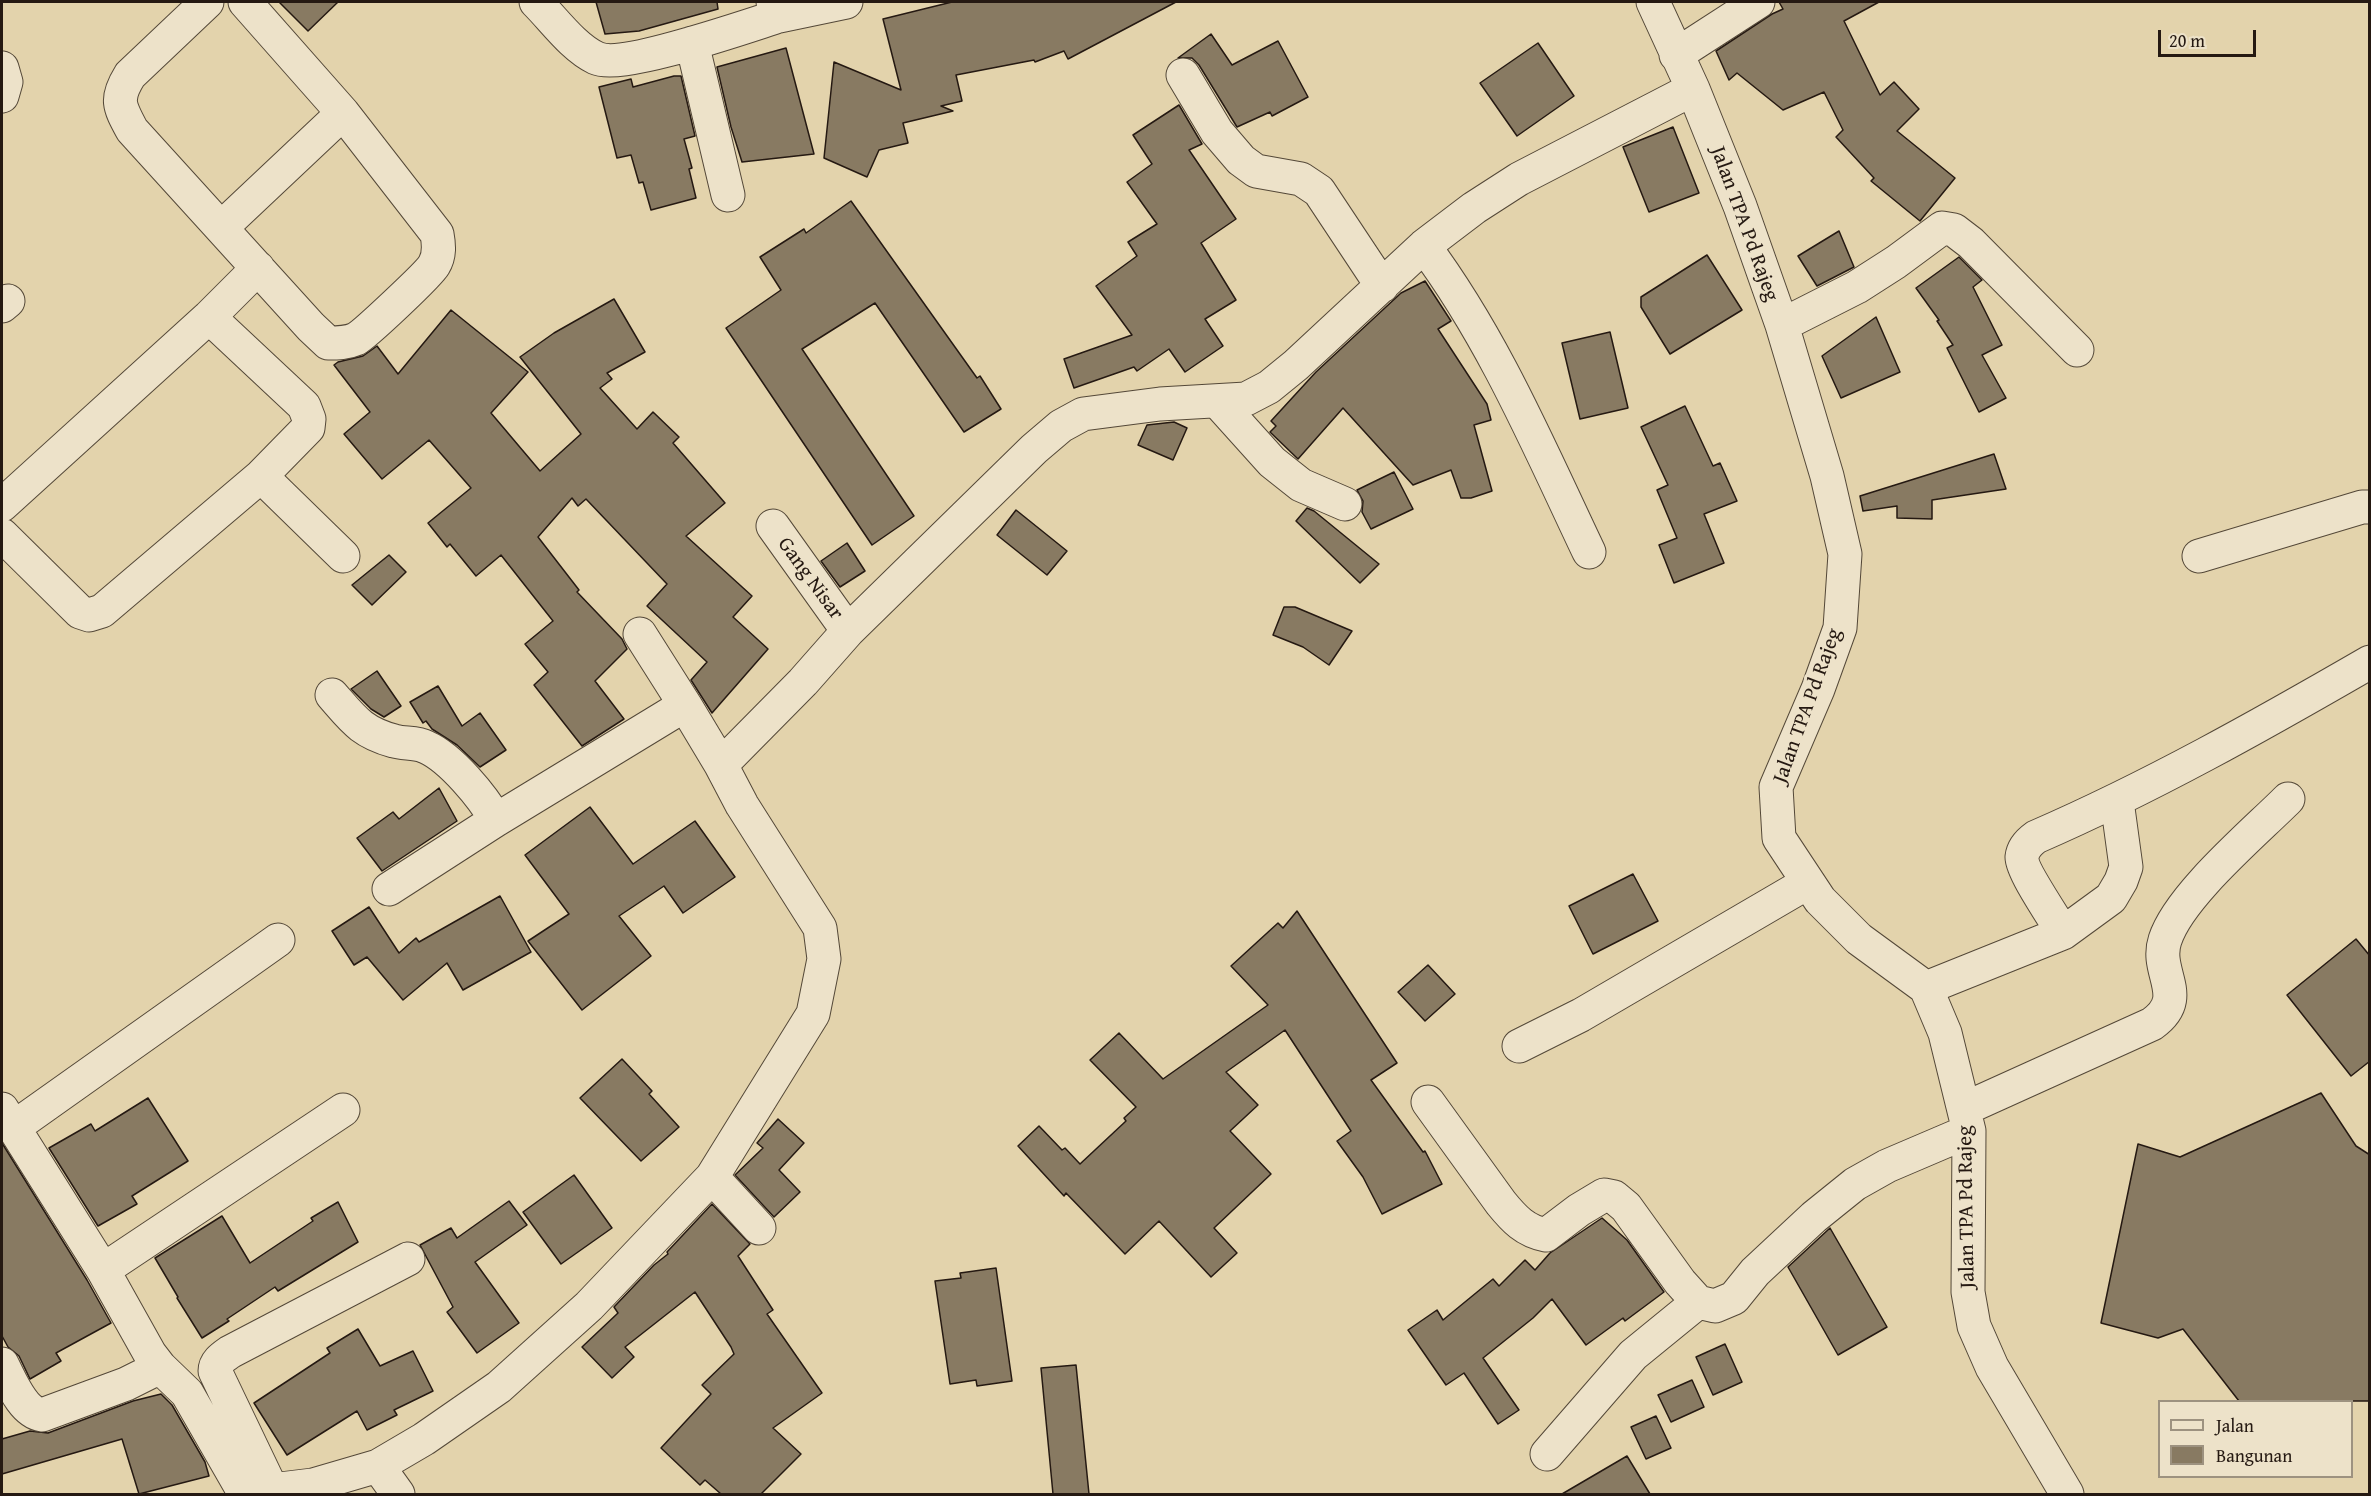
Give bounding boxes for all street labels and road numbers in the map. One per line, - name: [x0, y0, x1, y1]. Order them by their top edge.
- street label: Jalan TPA Pd Rajeg: [1704, 143, 1784, 305]
- street label: Gang Nisar: [772, 533, 848, 625]
- street label: Jalan TPA Pd Rajeg: [1768, 625, 1848, 787]
- street label: Jalan TPA Pd Rajeg: [1953, 1125, 1981, 1289]

